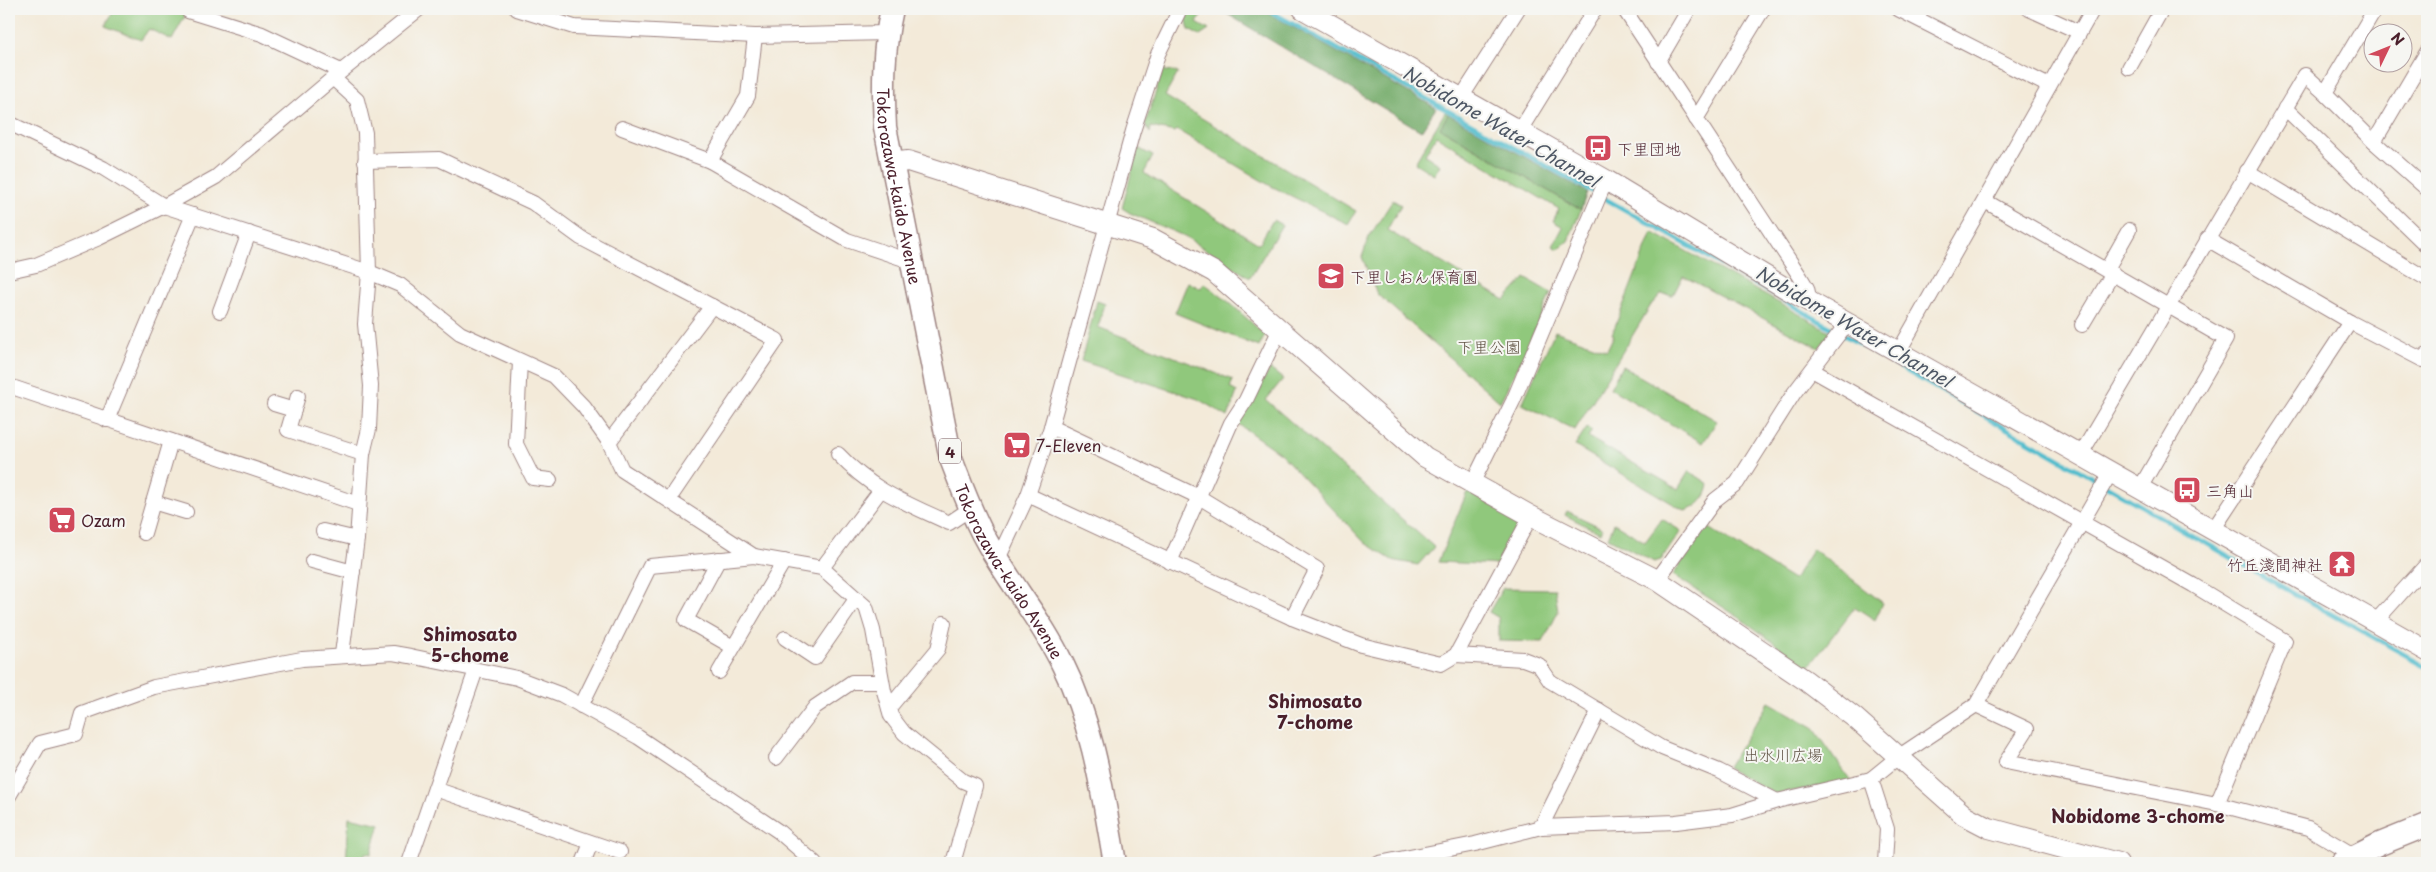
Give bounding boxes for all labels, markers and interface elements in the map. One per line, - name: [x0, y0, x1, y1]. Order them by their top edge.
- north arrow: [2364, 22, 2414, 72]
- text: N: [2386, 28, 2409, 50]
- water label: Nobidome Water Channel: [1398, 59, 1607, 195]
- street label: Tokorozawa-kaido Avenue: [872, 88, 928, 287]
- bus stop icon: 下里団地: [1583, 133, 1613, 163]
- place label: 下里団地: [1617, 136, 1681, 160]
- water label: Nobidome Water Channel: [1751, 259, 1960, 395]
- school or university icon: 下里しおん保育園: [1316, 261, 1346, 291]
- place label: 下里しおん保育園: [1350, 264, 1478, 288]
- park label: 下里公園: [1457, 334, 1521, 358]
- supermarket icon: 7-Eleven: [1002, 430, 1032, 460]
- place label: 7-Eleven: [1036, 433, 1101, 457]
- road number: 4: [939, 438, 961, 464]
- bus stop icon: 三角山: [2172, 475, 2202, 505]
- place label: 三角山: [2206, 478, 2254, 502]
- street label: Tokorozawa-kaido Avenue: [950, 480, 1070, 663]
- supermarket icon: Ozam: [47, 505, 77, 535]
- place label: Ozam: [81, 508, 126, 532]
- temple icon: 竹丘淺間神社: [2327, 549, 2357, 579]
- place label: 竹丘淺間神社: [2227, 552, 2323, 576]
- district label: Shimosato 5-chome: [423, 620, 518, 668]
- district label: Shimosato 7-chome: [1268, 687, 1363, 735]
- park label: 出水川広場: [1743, 742, 1823, 766]
- district label: Nobidome 3-chome: [2051, 802, 2225, 829]

